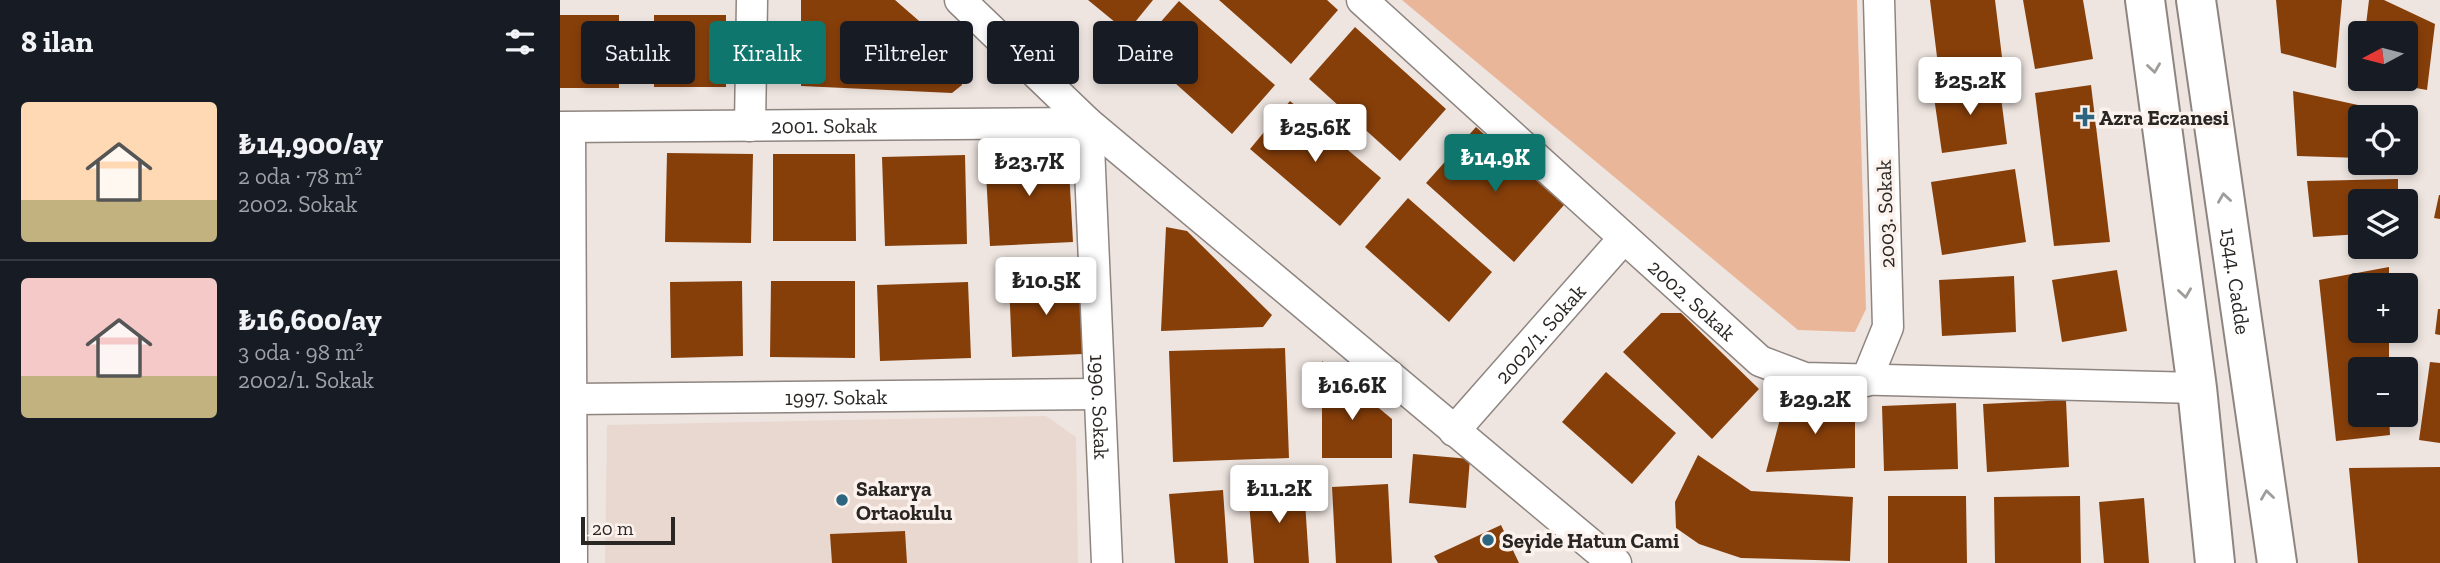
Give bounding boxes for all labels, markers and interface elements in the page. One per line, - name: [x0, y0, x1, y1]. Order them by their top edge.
- chip: Satılık: [581, 21, 695, 84]
- chip: Kiralık: [709, 21, 826, 84]
- chip: Filtreler: [840, 21, 973, 84]
- chip: Yeni: [987, 21, 1079, 84]
- chip: Daire: [1093, 21, 1198, 84]
- north arrow: [2348, 21, 2418, 91]
- map controls: [2348, 21, 2418, 427]
- icon: filters: [501, 23, 539, 61]
- text: 8 ilan: [21, 24, 93, 60]
- pin: ₺25.2K: [1913, 58, 2027, 117]
- one-way arrow: [2147, 62, 2162, 73]
- text: ₺25.2K: [1934, 66, 2006, 94]
- pin: ₺25.6K: [1258, 104, 1372, 164]
- place label: Azra Eczanesi: [2099, 105, 2229, 130]
- button: locate: [2348, 105, 2418, 175]
- marker: Azra Eczanesi: [2077, 109, 2093, 125]
- street label: 2001. Sokak: [771, 112, 877, 138]
- text: ₺25.6K: [1279, 113, 1351, 141]
- text: ₺14,900/ay: [238, 126, 383, 162]
- icon: home: [77, 130, 161, 214]
- pin: ₺14.9K: [1438, 134, 1552, 194]
- pin: ₺23.7K: [972, 138, 1086, 198]
- text: ₺14.9K: [1460, 143, 1530, 171]
- text: ₺23.7K: [994, 147, 1064, 175]
- street label: 2003. Sokak: [1871, 159, 1899, 269]
- text: 2 oda · 78 m²: [238, 162, 362, 190]
- button: layers: [2348, 189, 2418, 259]
- text: 2002. Sokak: [238, 190, 357, 218]
- one-way arrow: [2217, 192, 2232, 203]
- street label: 1544. Cadde: [2216, 226, 2256, 336]
- street label: 2002. Sokak: [1644, 254, 1741, 346]
- pin: ₺10.5K: [989, 258, 1103, 317]
- text: ₺10.5K: [1011, 266, 1081, 294]
- button: +: [2348, 273, 2418, 343]
- street label: 2002/1. Sokak: [1489, 278, 1590, 388]
- one-way arrow: [2177, 287, 2192, 299]
- text: ₺16,600/ay: [238, 302, 382, 338]
- icon: home: [77, 306, 161, 390]
- text: 3 oda · 98 m²: [238, 338, 363, 366]
- street label: 1990. Sokak: [1085, 354, 1115, 460]
- button: −: [2348, 357, 2418, 427]
- pin: ₺16.6K: [1295, 362, 1409, 422]
- text: 2002/1. Sokak: [238, 366, 374, 394]
- text: ₺16.6K: [1318, 371, 1386, 399]
- pin: ₺29.2K: [1758, 376, 1872, 436]
- street label: 1997. Sokak: [785, 384, 887, 409]
- text: ₺29.2K: [1779, 385, 1851, 413]
- pin: ₺11.2K: [1222, 466, 1336, 525]
- text: ₺11.2K: [1246, 474, 1312, 502]
- place label: Sakarya Ortaokulu: [856, 476, 952, 525]
- one-way arrow: [2260, 490, 2275, 501]
- marker: Sakarya Ortaokulu: [834, 492, 850, 508]
- scale bar: [581, 514, 676, 546]
- text: 20 m: [592, 517, 633, 540]
- place label: Seyide Hatun Cami: [1502, 528, 1679, 553]
- marker: Seyide Hatun Cami: [1480, 532, 1496, 548]

